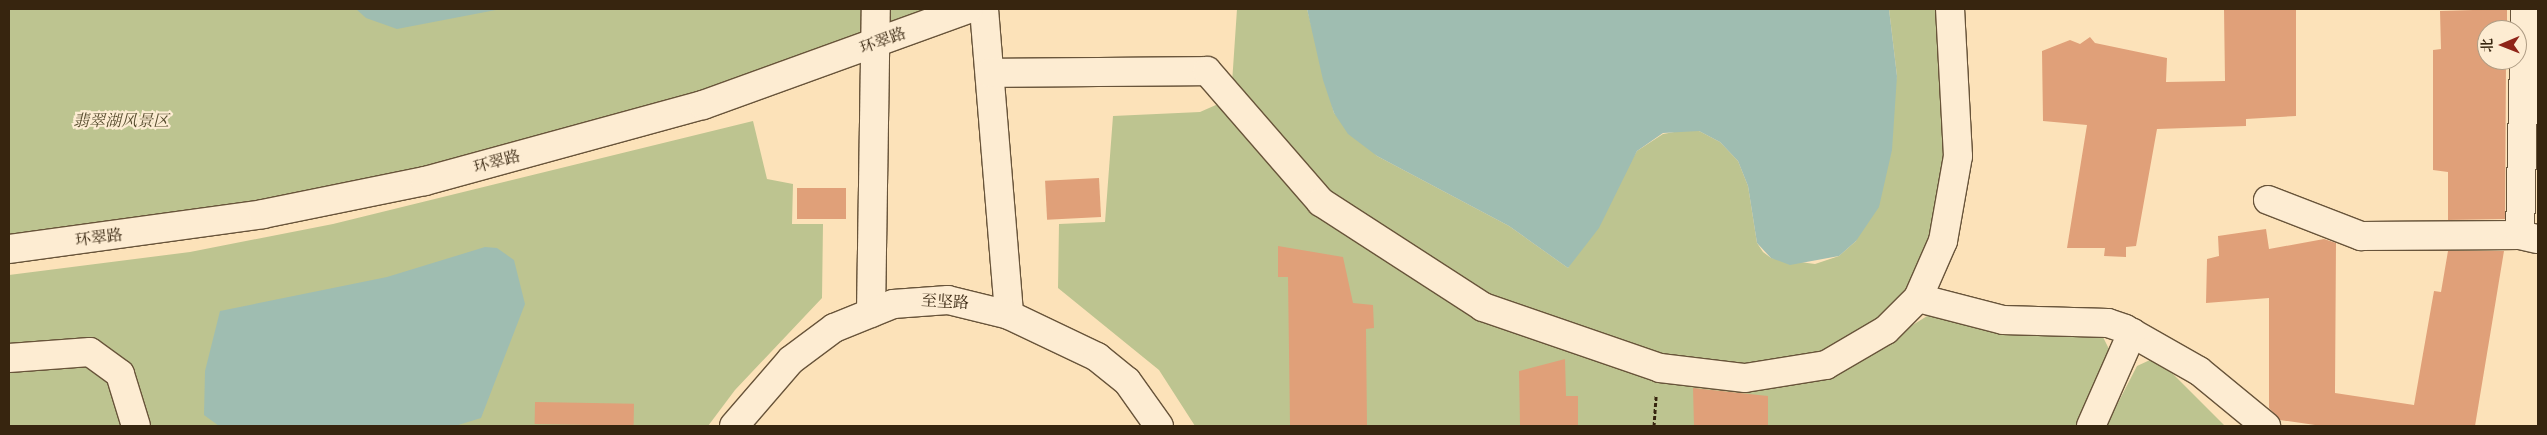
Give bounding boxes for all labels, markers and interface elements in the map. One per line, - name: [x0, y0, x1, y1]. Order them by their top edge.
- north arrow: [2477, 20, 2527, 70]
- street label: 环翠路: [857, 24, 909, 58]
- text: 北: [2479, 38, 2496, 52]
- park label: 翡翠湖风景区: [73, 111, 169, 131]
- street label: 环翠路: [471, 147, 523, 177]
- street label: 环翠路: [74, 226, 124, 250]
- street label: 至坚路: [921, 291, 969, 313]

